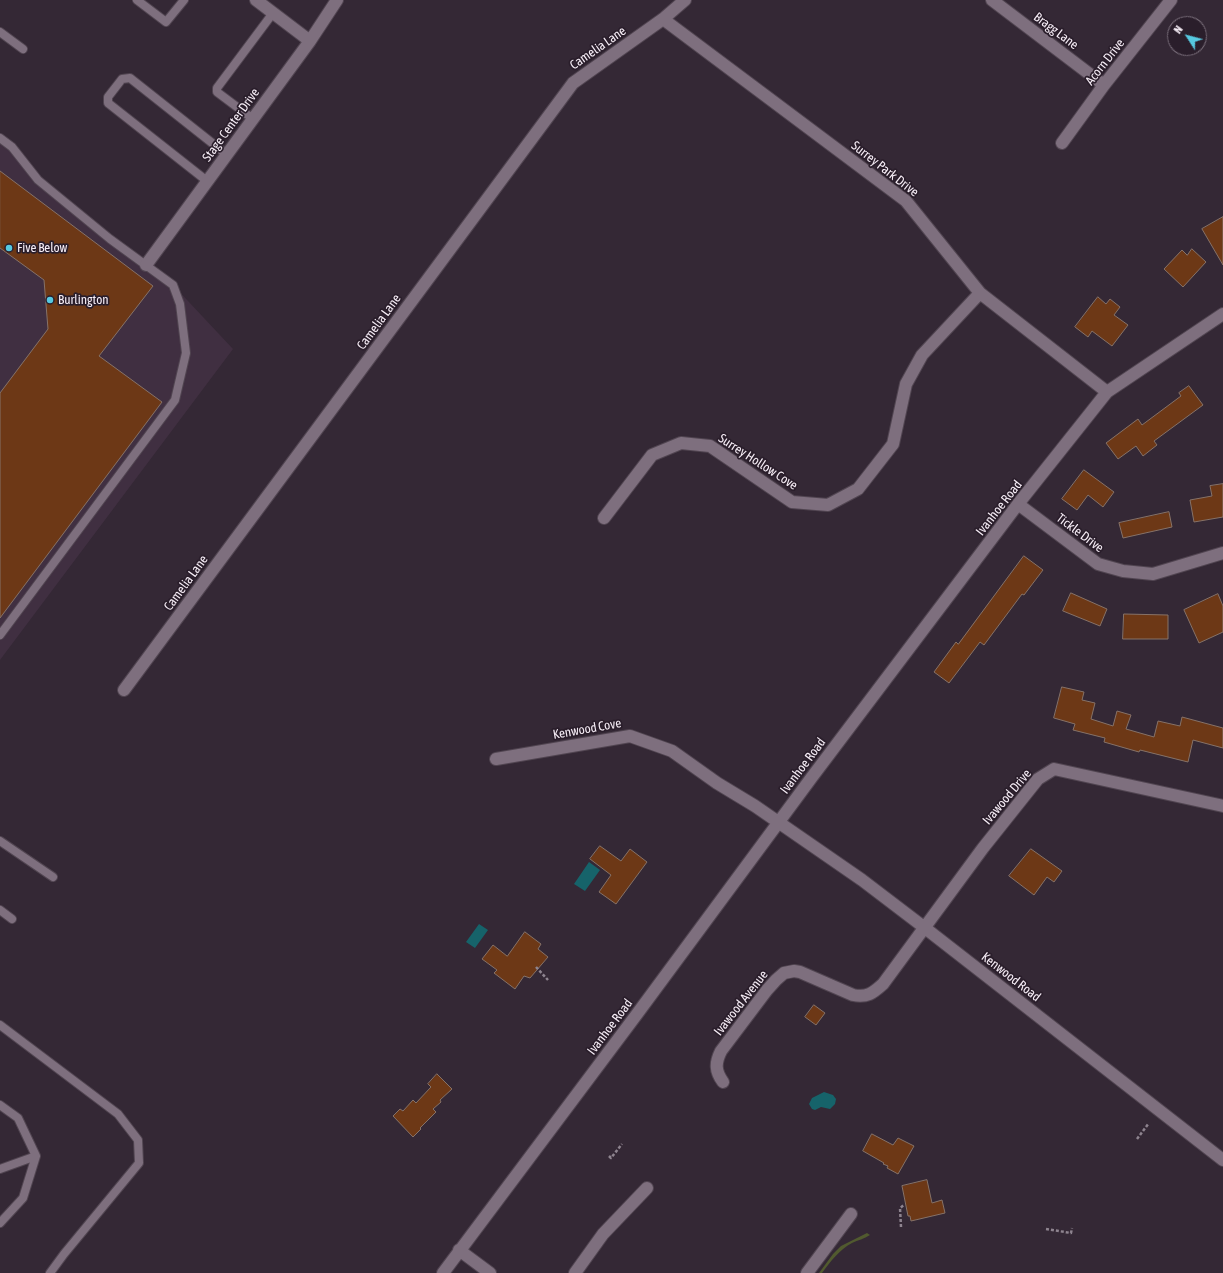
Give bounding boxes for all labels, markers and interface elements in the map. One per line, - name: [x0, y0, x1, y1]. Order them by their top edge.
- street label: Bragg Lane: [1031, 9, 1081, 53]
- north arrow: [1167, 16, 1207, 56]
- street label: Camelia Lane: [567, 23, 629, 73]
- text: N: [1171, 23, 1185, 36]
- street label: Acorn Drive: [1082, 36, 1128, 88]
- street label: Stage Center Drive: [199, 85, 263, 165]
- street label: Surrey Park Drive: [848, 138, 922, 200]
- place label: Five Below: [17, 240, 67, 256]
- marker: Five Below: [4, 243, 14, 253]
- street label: Camelia Lane: [354, 291, 404, 353]
- place label: Burlington: [58, 292, 109, 308]
- marker: Burlington: [45, 295, 55, 305]
- street label: Surrey Hollow Cove: [715, 431, 801, 493]
- street label: Ivanhoe Road: [973, 477, 1025, 539]
- street label: Tickle Drive: [1053, 510, 1107, 556]
- street label: Camelia Lane: [161, 552, 211, 614]
- street label: Kenwood Cove: [552, 715, 622, 743]
- street label: Ivanhoe Road: [777, 735, 829, 797]
- street label: Ivawood Drive: [979, 766, 1035, 828]
- street label: Kenwood Road: [978, 949, 1044, 1005]
- street label: Ivawood Avenue: [711, 967, 771, 1039]
- street label: Ivanhoe Road: [584, 996, 636, 1058]

